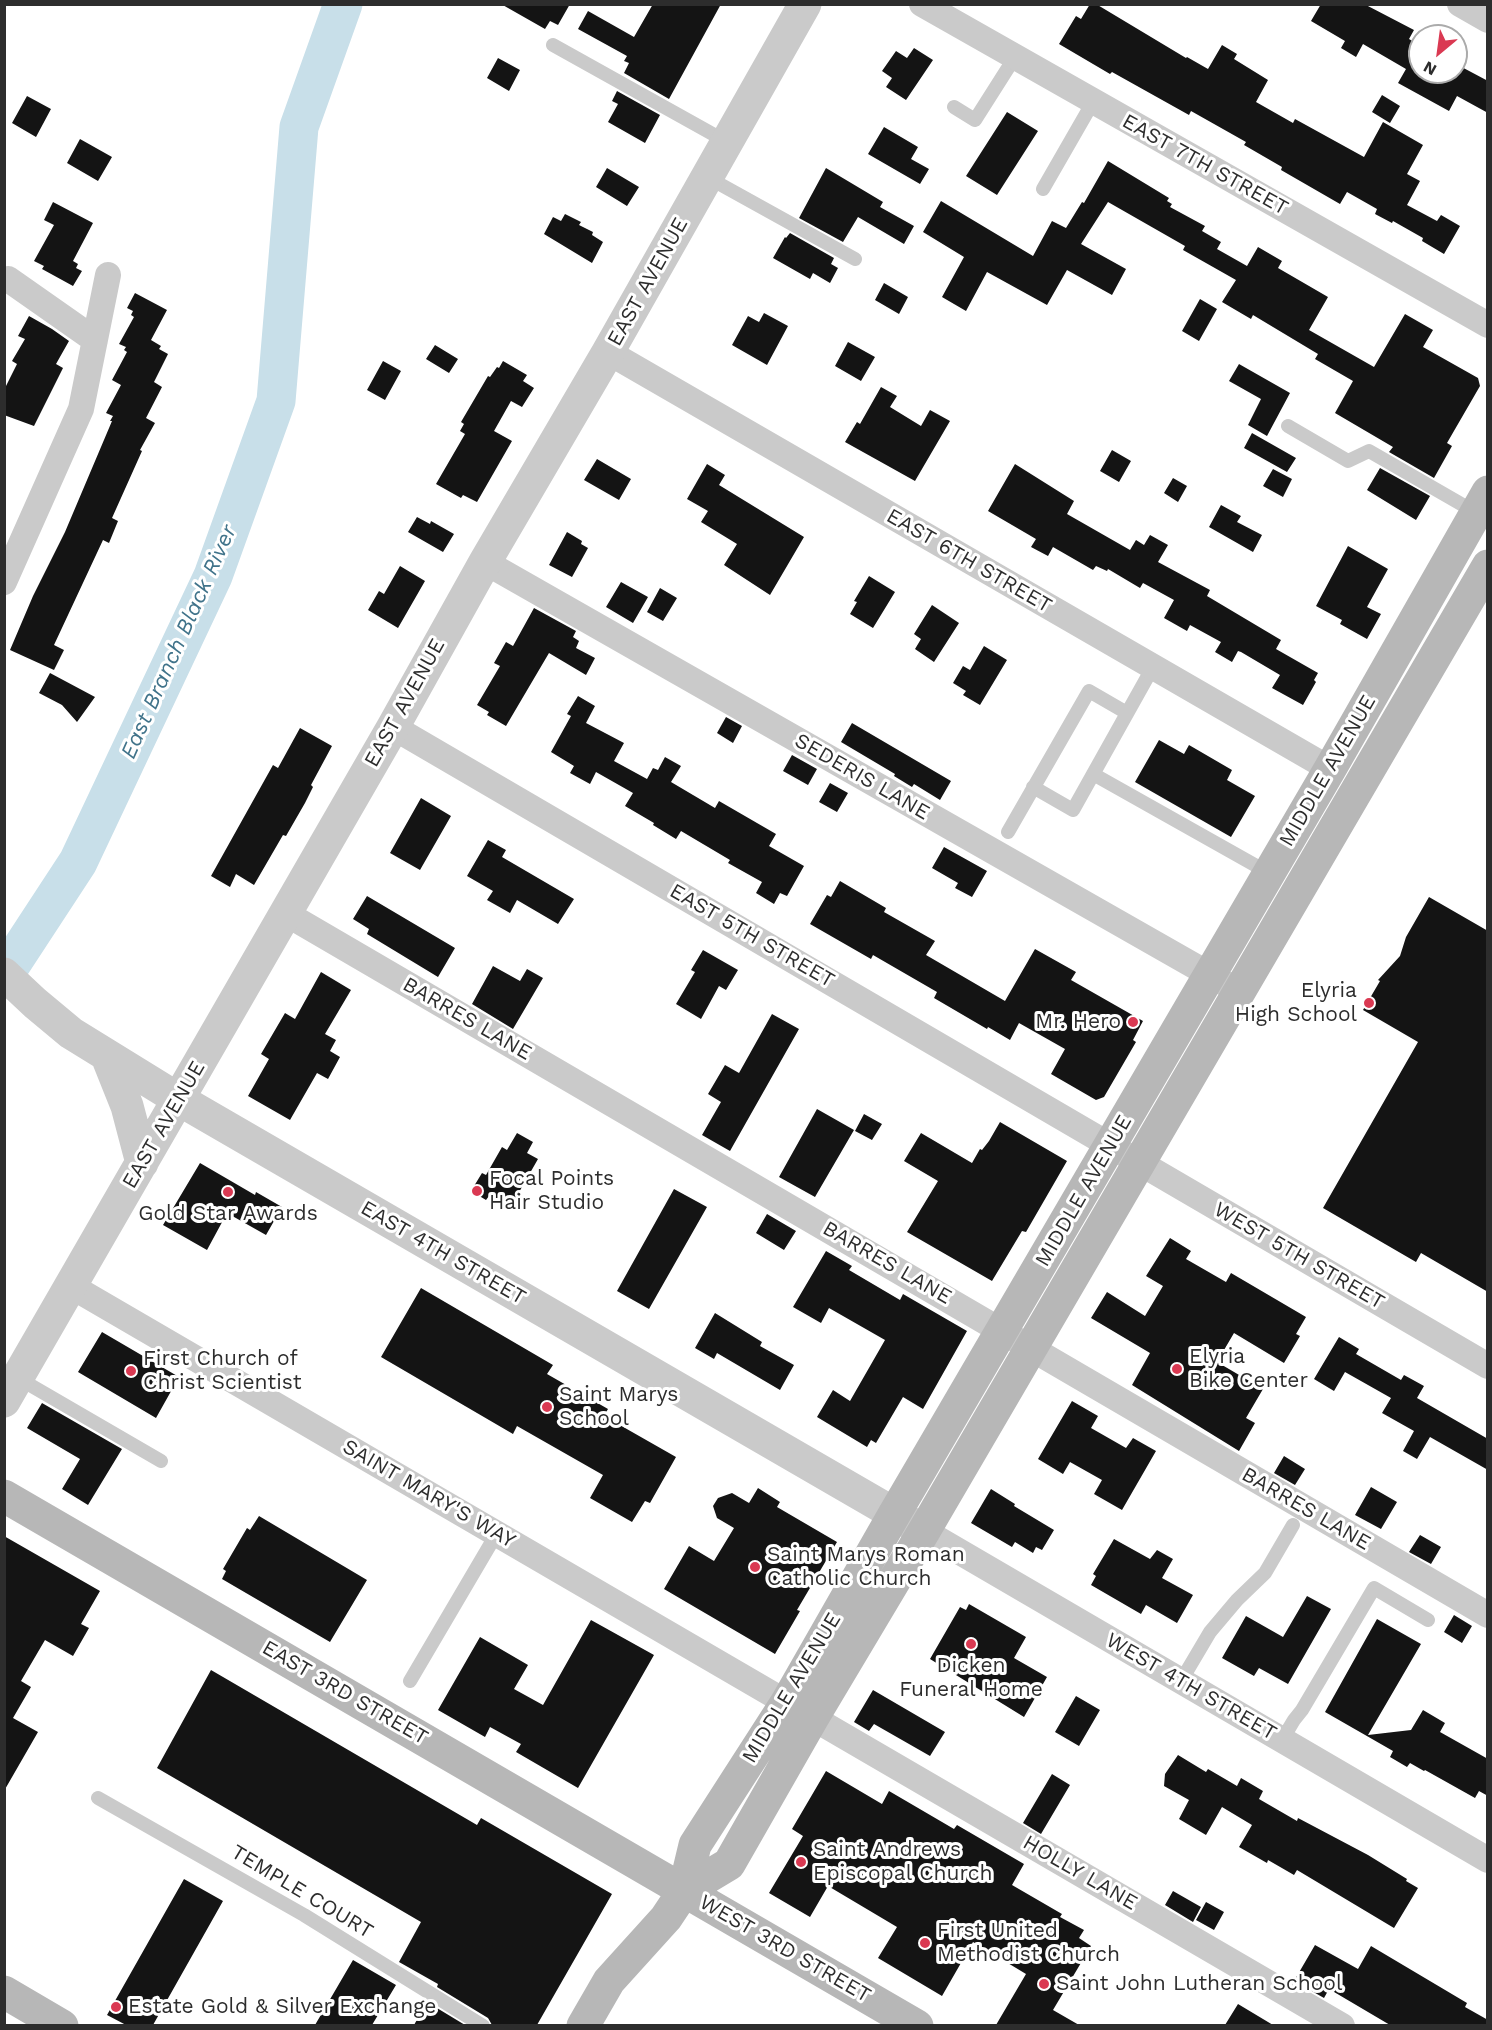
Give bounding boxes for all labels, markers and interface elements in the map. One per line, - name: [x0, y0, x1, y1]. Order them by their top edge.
- north arrow: [1408, 24, 1468, 84]
- text: N: [1420, 57, 1440, 80]
- street label: EAST 7TH STREET: [1118, 109, 1292, 221]
- street label: EAST AVENUE: [602, 213, 694, 351]
- street label: EAST 6TH STREET: [882, 503, 1056, 619]
- water label: East Branch Black River: [115, 521, 243, 763]
- street label: EAST AVENUE: [359, 634, 451, 772]
- street label: MIDDLE AVENUE: [1274, 691, 1382, 851]
- street label: SEDERIS LANE: [790, 728, 934, 826]
- street label: EAST 5TH STREET: [665, 879, 839, 993]
- street label: BARRES LANE: [398, 972, 536, 1066]
- place label: Elyria High School: [1235, 978, 1357, 1028]
- marker: Elyria High School: [1362, 996, 1376, 1010]
- place label: Mr. Hero: [1035, 1009, 1121, 1035]
- marker: Mr. Hero: [1126, 1015, 1140, 1029]
- street label: EAST AVENUE: [117, 1057, 211, 1193]
- street label: MIDDLE AVENUE: [1030, 1111, 1138, 1271]
- place label: Focal Points Hair Studio: [489, 1166, 614, 1216]
- marker: Focal Points Hair Studio: [470, 1184, 484, 1198]
- marker: Gold Star Awards: [221, 1185, 235, 1199]
- street label: EAST 4TH STREET: [356, 1195, 530, 1311]
- street label: WEST 5TH STREET: [1209, 1197, 1389, 1315]
- place label: Gold Star Awards: [138, 1201, 318, 1227]
- street label: BARRES LANE: [818, 1216, 956, 1310]
- place label: Elyria Bike Center: [1189, 1344, 1308, 1394]
- place label: First Church of Christ Scientist: [143, 1346, 302, 1396]
- marker: Elyria Bike Center: [1170, 1362, 1184, 1376]
- marker: First Church of Christ Scientist: [124, 1364, 138, 1378]
- place label: Saint Marys School: [559, 1382, 678, 1432]
- marker: Saint Marys School: [540, 1400, 554, 1414]
- street label: SAINT MARY'S WAY: [338, 1434, 520, 1554]
- street label: BARRES LANE: [1237, 1462, 1375, 1556]
- place label: Saint Marys Roman Catholic Church: [767, 1542, 965, 1592]
- marker: Saint Marys Roman Catholic Church: [748, 1560, 762, 1574]
- street label: MIDDLE AVENUE: [737, 1608, 847, 1768]
- street label: WEST 4TH STREET: [1101, 1628, 1281, 1746]
- street label: EAST 3RD STREET: [258, 1635, 432, 1751]
- marker: Dicken Funeral Home: [964, 1637, 978, 1651]
- place label: Dicken Funeral Home: [899, 1653, 1043, 1703]
- street label: HOLLY LANE: [1018, 1830, 1142, 1916]
- place label: Saint Andrews Episcopal Church: [813, 1837, 993, 1887]
- street label: TEMPLE COURT: [226, 1840, 378, 1944]
- marker: Saint Andrews Episcopal Church: [794, 1855, 808, 1869]
- street label: WEST 3RD STREET: [695, 1890, 875, 2008]
- place label: First United Methodist Church: [937, 1918, 1120, 1968]
- marker: First United Methodist Church: [918, 1936, 932, 1950]
- place label: Saint John Lutheran School: [1056, 1971, 1342, 1997]
- marker: Saint John Lutheran School: [1037, 1977, 1051, 1991]
- place label: Estate Gold & Silver Exchange: [128, 1994, 436, 2020]
- marker: Estate Gold & Silver Exchange: [109, 2000, 123, 2014]

